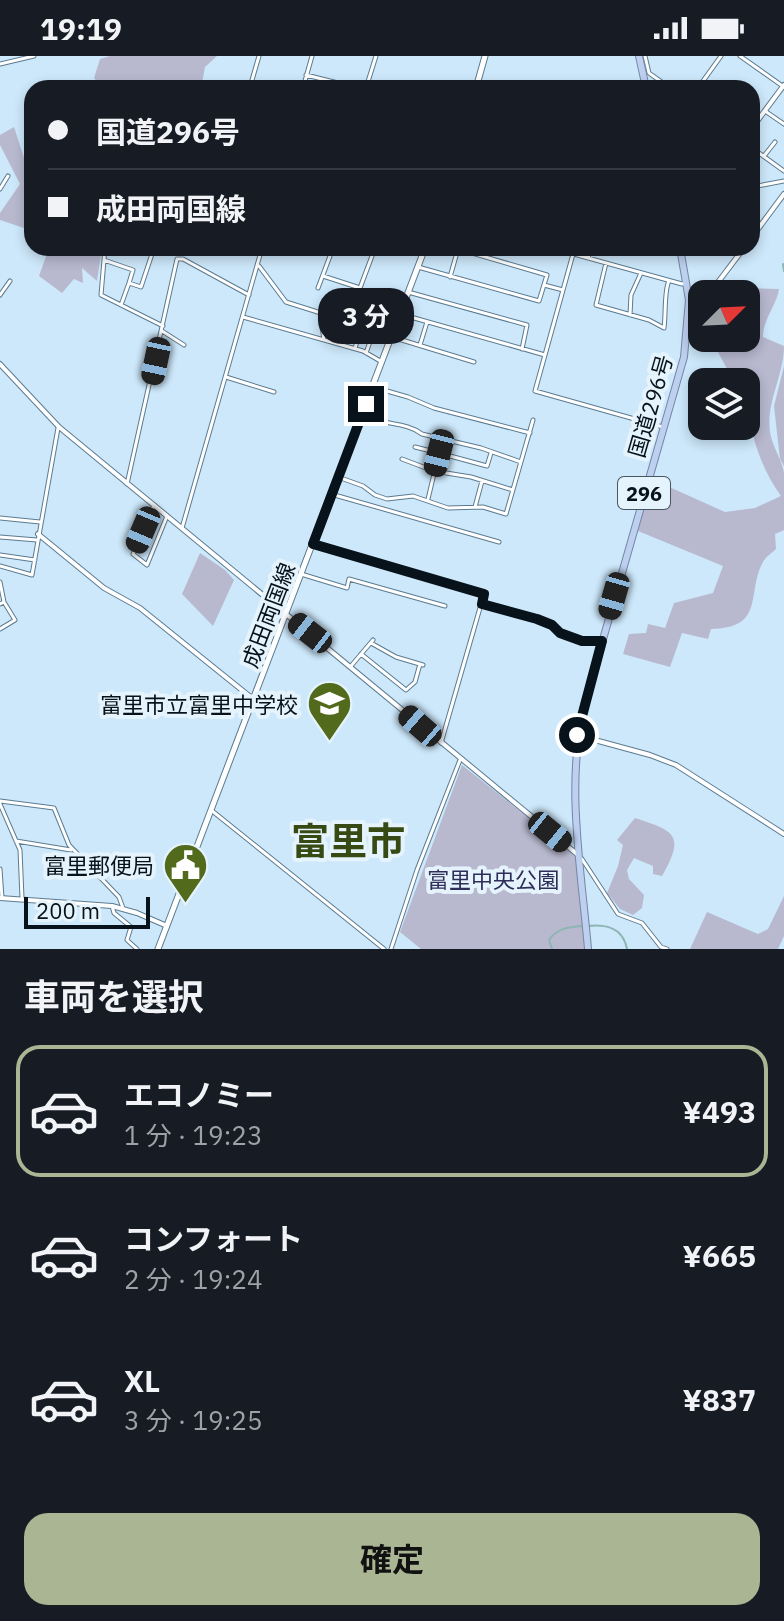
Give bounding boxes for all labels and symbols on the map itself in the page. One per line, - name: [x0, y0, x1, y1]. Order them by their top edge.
- north arrow: [688, 280, 760, 352]
- callout: 3 分: [318, 288, 414, 344]
- car: [139, 335, 173, 387]
- street label: 国道296号: [622, 351, 678, 461]
- route end: [348, 386, 384, 422]
- car: [422, 427, 456, 479]
- road number: 296: [618, 477, 670, 509]
- car: [123, 503, 163, 557]
- street label: 成田両国線: [235, 558, 301, 672]
- car: [596, 570, 632, 622]
- car: [284, 609, 336, 657]
- school or university icon: 富里市立富里中学校: [305, 680, 353, 743]
- place label: 富里市立富里中学校: [100, 690, 298, 719]
- car: [394, 701, 446, 751]
- route start: [559, 717, 595, 753]
- car: [524, 808, 576, 856]
- district label: 富里市: [291, 816, 405, 865]
- public building icon: 富里郵便局: [161, 841, 209, 904]
- place label: 富里郵便局: [44, 851, 154, 880]
- park label: 富里中央公園: [427, 865, 559, 894]
- scale bar: [24, 893, 150, 929]

